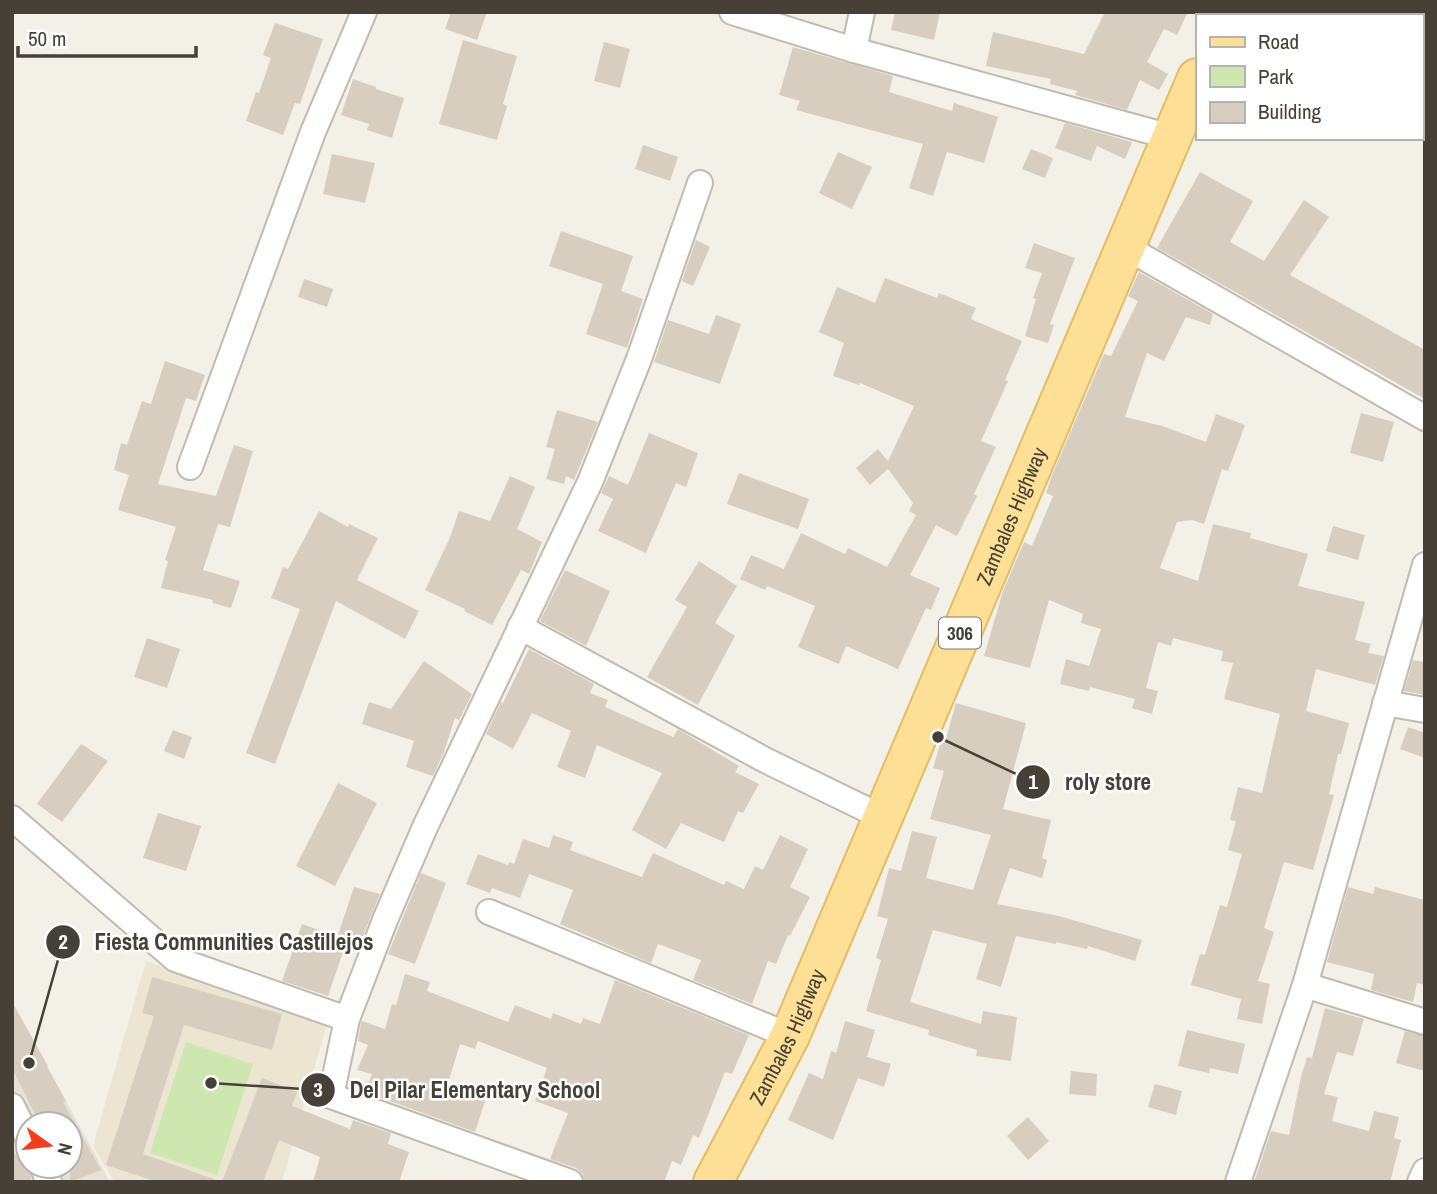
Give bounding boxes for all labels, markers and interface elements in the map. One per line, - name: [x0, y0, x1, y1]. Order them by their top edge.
- scale bar: [18, 14, 196, 58]
- legend: [1196, 14, 1423, 140]
- text: 50 m: [28, 24, 66, 53]
- text: Road: [1258, 27, 1299, 56]
- text: Park: [1258, 62, 1294, 91]
- text: Building: [1258, 97, 1322, 126]
- street label: Zambales Highway: [969, 442, 1053, 590]
- road number: 306: [939, 618, 981, 648]
- callout: roly store: [1016, 760, 1165, 804]
- text: roly store: [1065, 766, 1151, 797]
- text: 1: [1028, 767, 1038, 796]
- callout: Fiesta Communities Castillejos: [46, 920, 388, 964]
- text: Fiesta Communities Castillejos: [95, 926, 373, 957]
- text: 2: [58, 927, 68, 956]
- street label: Zambales Highway: [742, 964, 832, 1110]
- callout: Del Pilar Elementary School: [301, 1068, 614, 1112]
- text: Del Pilar Elementary School: [350, 1074, 600, 1105]
- text: 3: [313, 1075, 323, 1104]
- north arrow: [14, 1110, 84, 1180]
- text: N: [52, 1141, 79, 1158]

